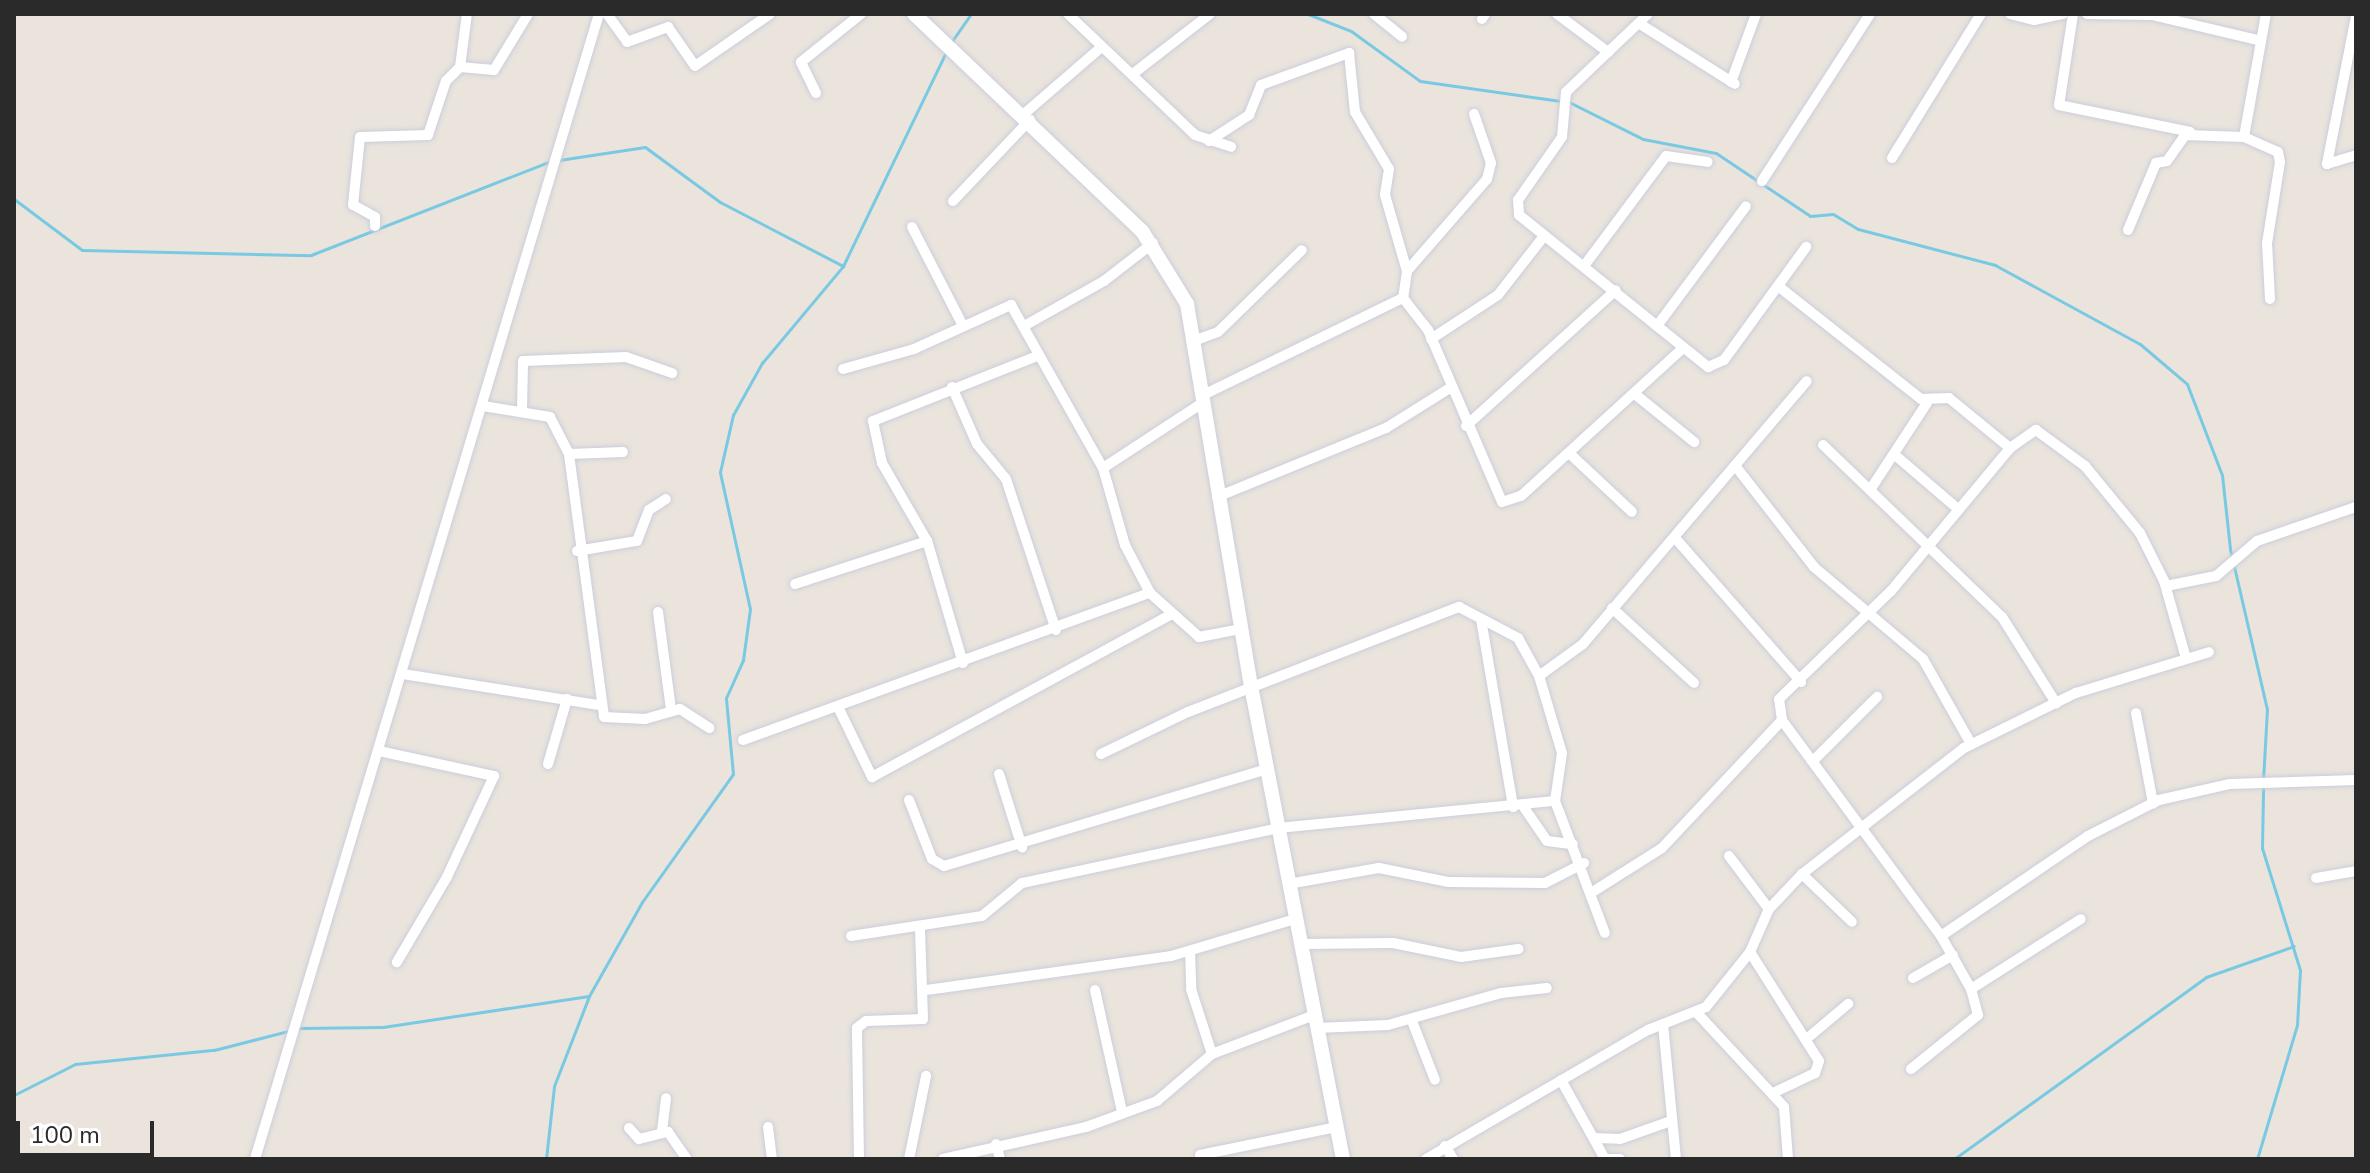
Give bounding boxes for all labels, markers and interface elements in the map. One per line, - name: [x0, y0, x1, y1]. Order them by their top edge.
- scale bar: [20, 1105, 158, 1155]
- text: 100 m: [30, 1119, 100, 1151]

